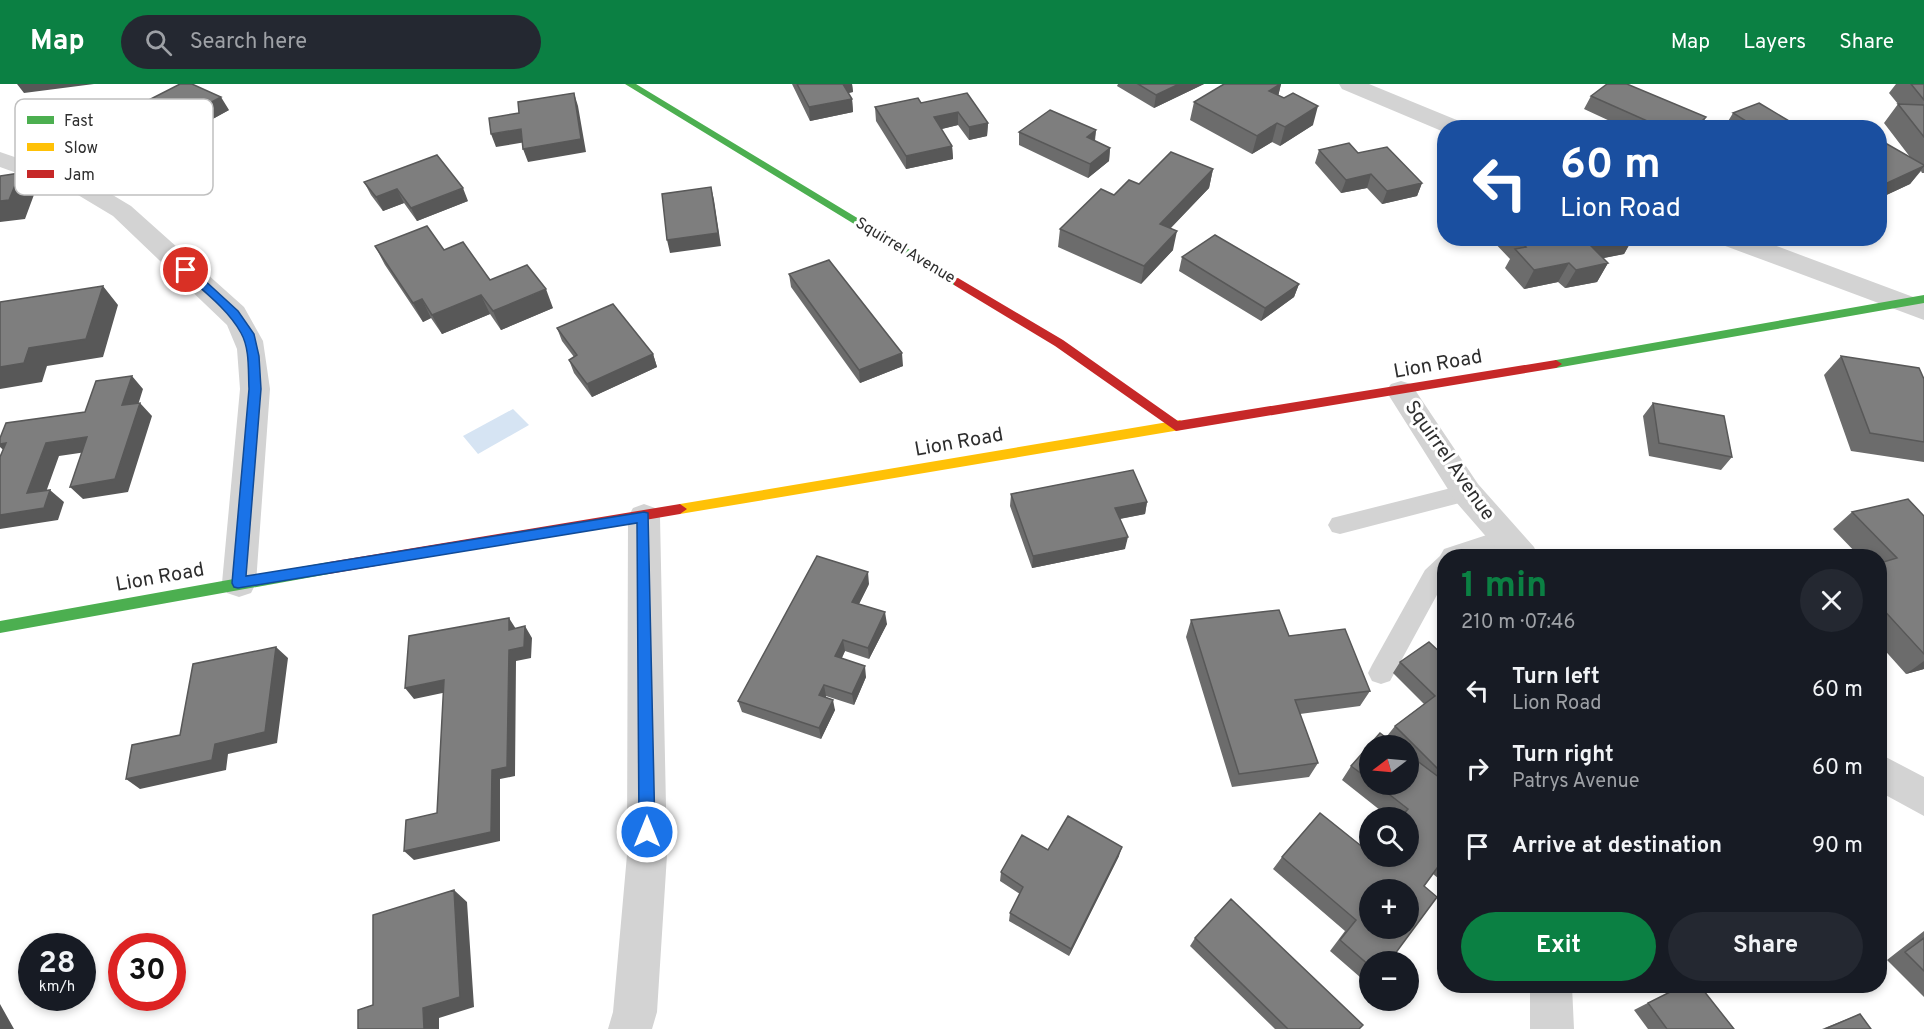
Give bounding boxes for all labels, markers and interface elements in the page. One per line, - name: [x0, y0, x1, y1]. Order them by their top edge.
- search box: [121, 15, 541, 69]
- text: Map: [30, 24, 85, 60]
- icon: search: [142, 26, 175, 59]
- text: Search here: [190, 29, 307, 56]
- text: Map: [1671, 29, 1710, 56]
- text: Layers: [1743, 29, 1806, 56]
- text: Share: [1839, 29, 1894, 56]
- legend: [15, 99, 213, 195]
- text: Fast: [64, 112, 94, 132]
- text: Slow: [64, 139, 98, 159]
- text: 60 m: [1560, 140, 1661, 193]
- icon: left: [1461, 144, 1539, 222]
- text: Jam: [64, 166, 95, 186]
- text: Lion Road: [1560, 192, 1681, 226]
- street label: Squirrel Avenue: [852, 213, 958, 289]
- pin: [160, 244, 211, 295]
- icon: arrive: [169, 253, 202, 286]
- street label: Lion Road: [1392, 344, 1484, 386]
- street label: Squirrel Avenue: [1398, 396, 1500, 526]
- street label: Lion Road: [913, 422, 1005, 464]
- street label: Lion Road: [114, 557, 206, 599]
- text: 1 min: [1461, 564, 1547, 610]
- button: close: [1800, 569, 1863, 632]
- text: 210 m · 07:46: [1461, 610, 1575, 636]
- text: Turn left: [1512, 664, 1600, 691]
- icon: left: [1461, 674, 1494, 707]
- text: 60 m: [1812, 677, 1863, 704]
- text: Lion Road: [1512, 691, 1602, 717]
- north arrow: [1359, 735, 1419, 795]
- map controls: [1359, 735, 1419, 1011]
- text: Turn right: [1512, 742, 1614, 769]
- icon: right: [1461, 752, 1494, 785]
- text: 60 m: [1812, 755, 1863, 782]
- text: Patrys Avenue: [1512, 769, 1639, 795]
- position arrow: [615, 800, 679, 864]
- button: search: [1359, 807, 1419, 867]
- icon: arrive: [1461, 830, 1494, 863]
- text: Arrive at destination: [1512, 833, 1722, 860]
- text: 90 m: [1812, 833, 1863, 860]
- button: +: [1359, 879, 1419, 939]
- button: Exit: [1461, 912, 1656, 981]
- button: Share: [1668, 912, 1863, 981]
- speed limit sign: 30: [108, 933, 186, 1011]
- text: 28: [38, 946, 76, 983]
- button: −: [1359, 951, 1419, 1011]
- text: km/h: [39, 978, 75, 997]

